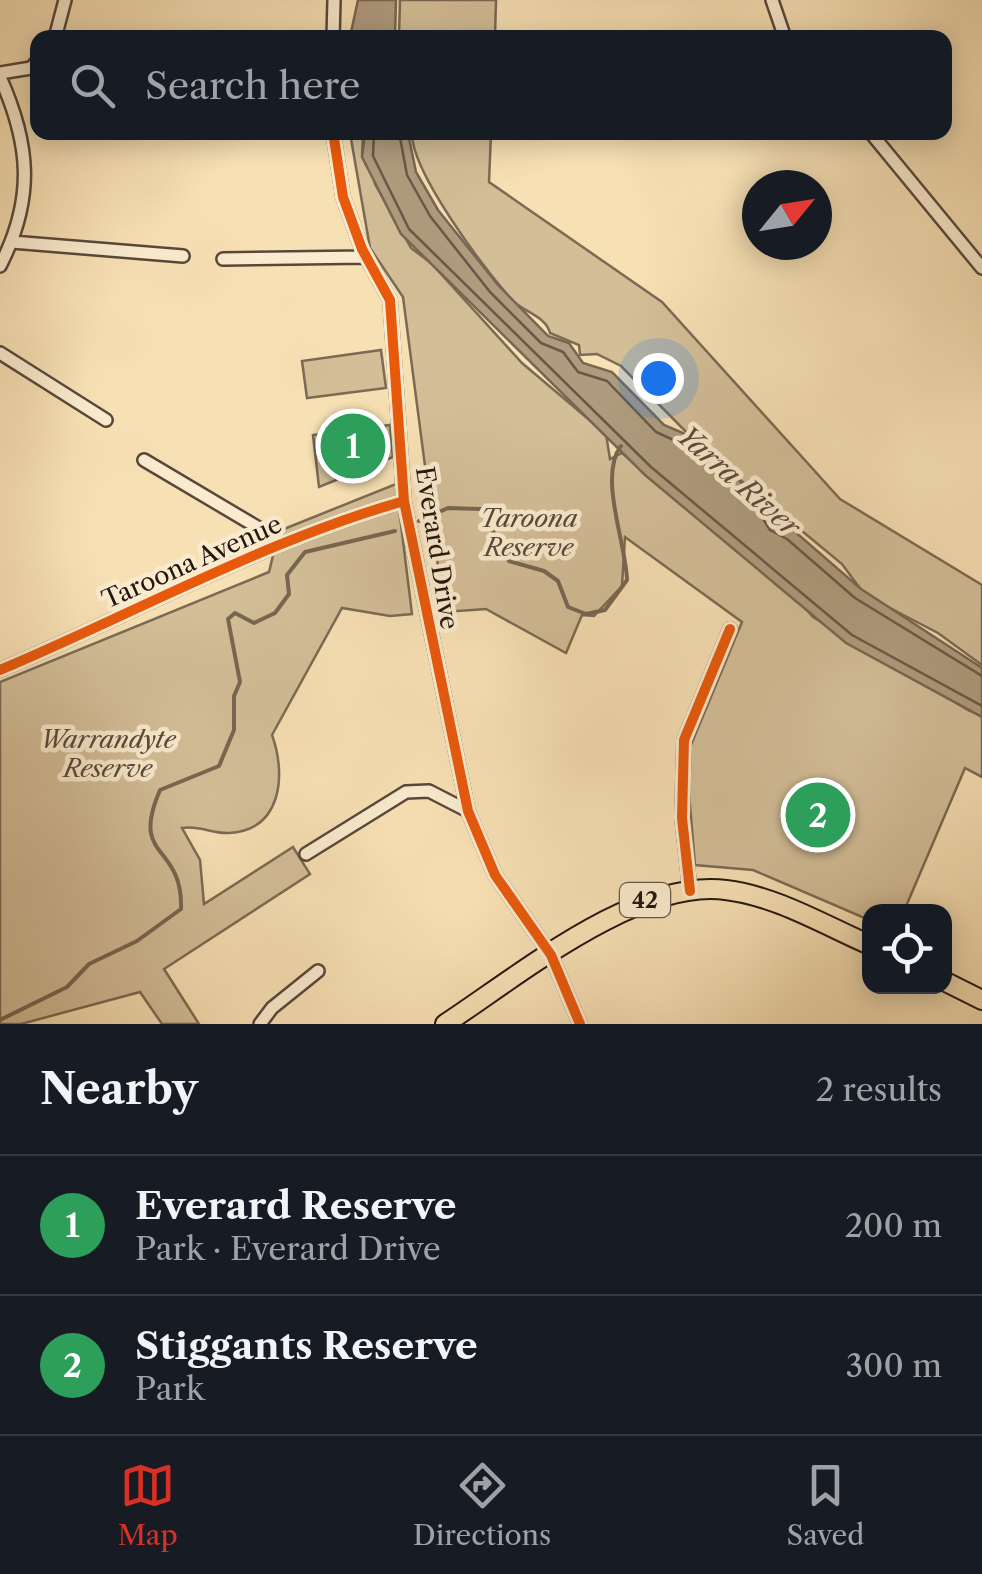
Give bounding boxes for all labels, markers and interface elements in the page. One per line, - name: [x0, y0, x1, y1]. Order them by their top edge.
- search box: [30, 30, 952, 140]
- icon: search: [65, 58, 120, 113]
- text: Search here: [145, 62, 360, 109]
- north arrow: [742, 170, 832, 260]
- your location: [633, 353, 684, 404]
- pin: 1: [320, 408, 386, 484]
- water label: Yarra River: [671, 418, 809, 545]
- street label: Everard Drive: [409, 464, 465, 632]
- park label: Taroona Reserve: [480, 503, 578, 563]
- street label: Taroona Avenue: [97, 508, 287, 616]
- park label: Warrandyte Reserve: [40, 724, 177, 784]
- pin: 2: [786, 778, 850, 852]
- road number: 42: [620, 883, 670, 917]
- map controls: [862, 904, 952, 994]
- button: locate: [862, 904, 952, 994]
- text: Nearby: [40, 1063, 198, 1115]
- text: 2 results: [816, 1070, 942, 1109]
- text: Everard Reserve: [135, 1182, 457, 1229]
- text: 1: [65, 1206, 80, 1245]
- text: 200 m: [845, 1206, 942, 1245]
- text: Park · Everard Drive: [135, 1229, 441, 1268]
- text: Stiggants Reserve: [135, 1322, 478, 1369]
- text: 2: [63, 1346, 82, 1385]
- text: 300 m: [845, 1346, 942, 1385]
- text: Park: [135, 1369, 205, 1408]
- tab: Map: [118, 1458, 178, 1552]
- tab: Directions: [413, 1458, 551, 1552]
- tab: Saved: [787, 1458, 864, 1552]

